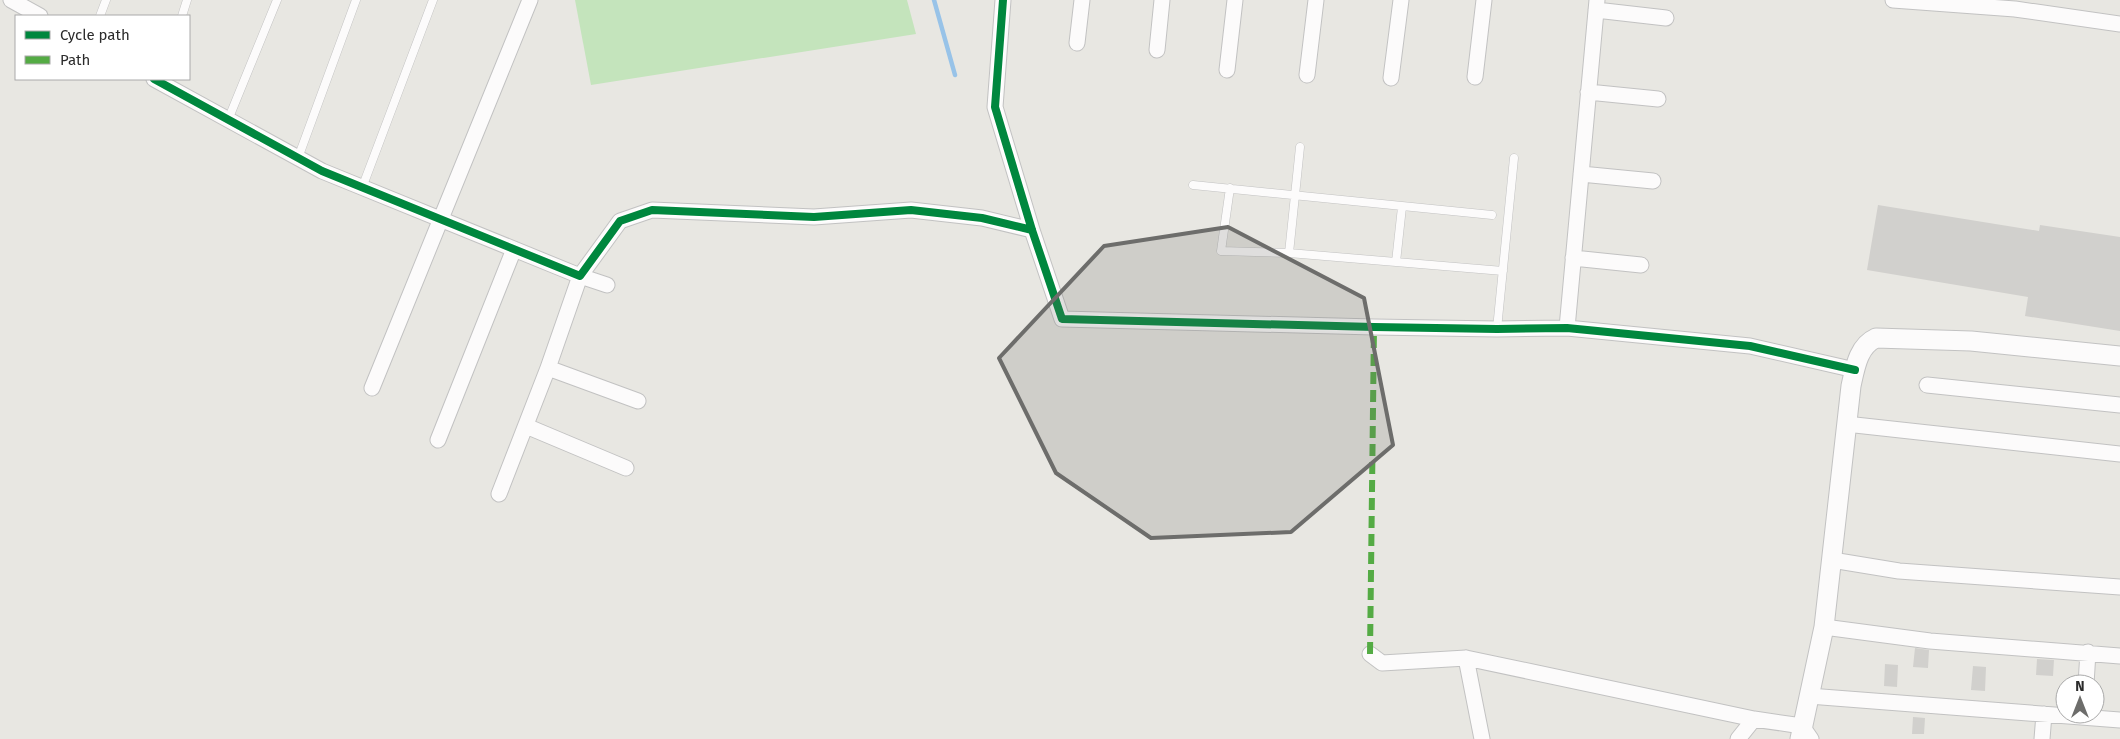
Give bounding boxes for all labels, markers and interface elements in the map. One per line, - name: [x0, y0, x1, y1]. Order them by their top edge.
- legend: [15, 15, 190, 80]
- text: Cycle path: [60, 26, 130, 44]
- text: Path: [60, 51, 90, 69]
- north arrow: [2055, 674, 2105, 724]
- text: N: [2075, 678, 2085, 695]

